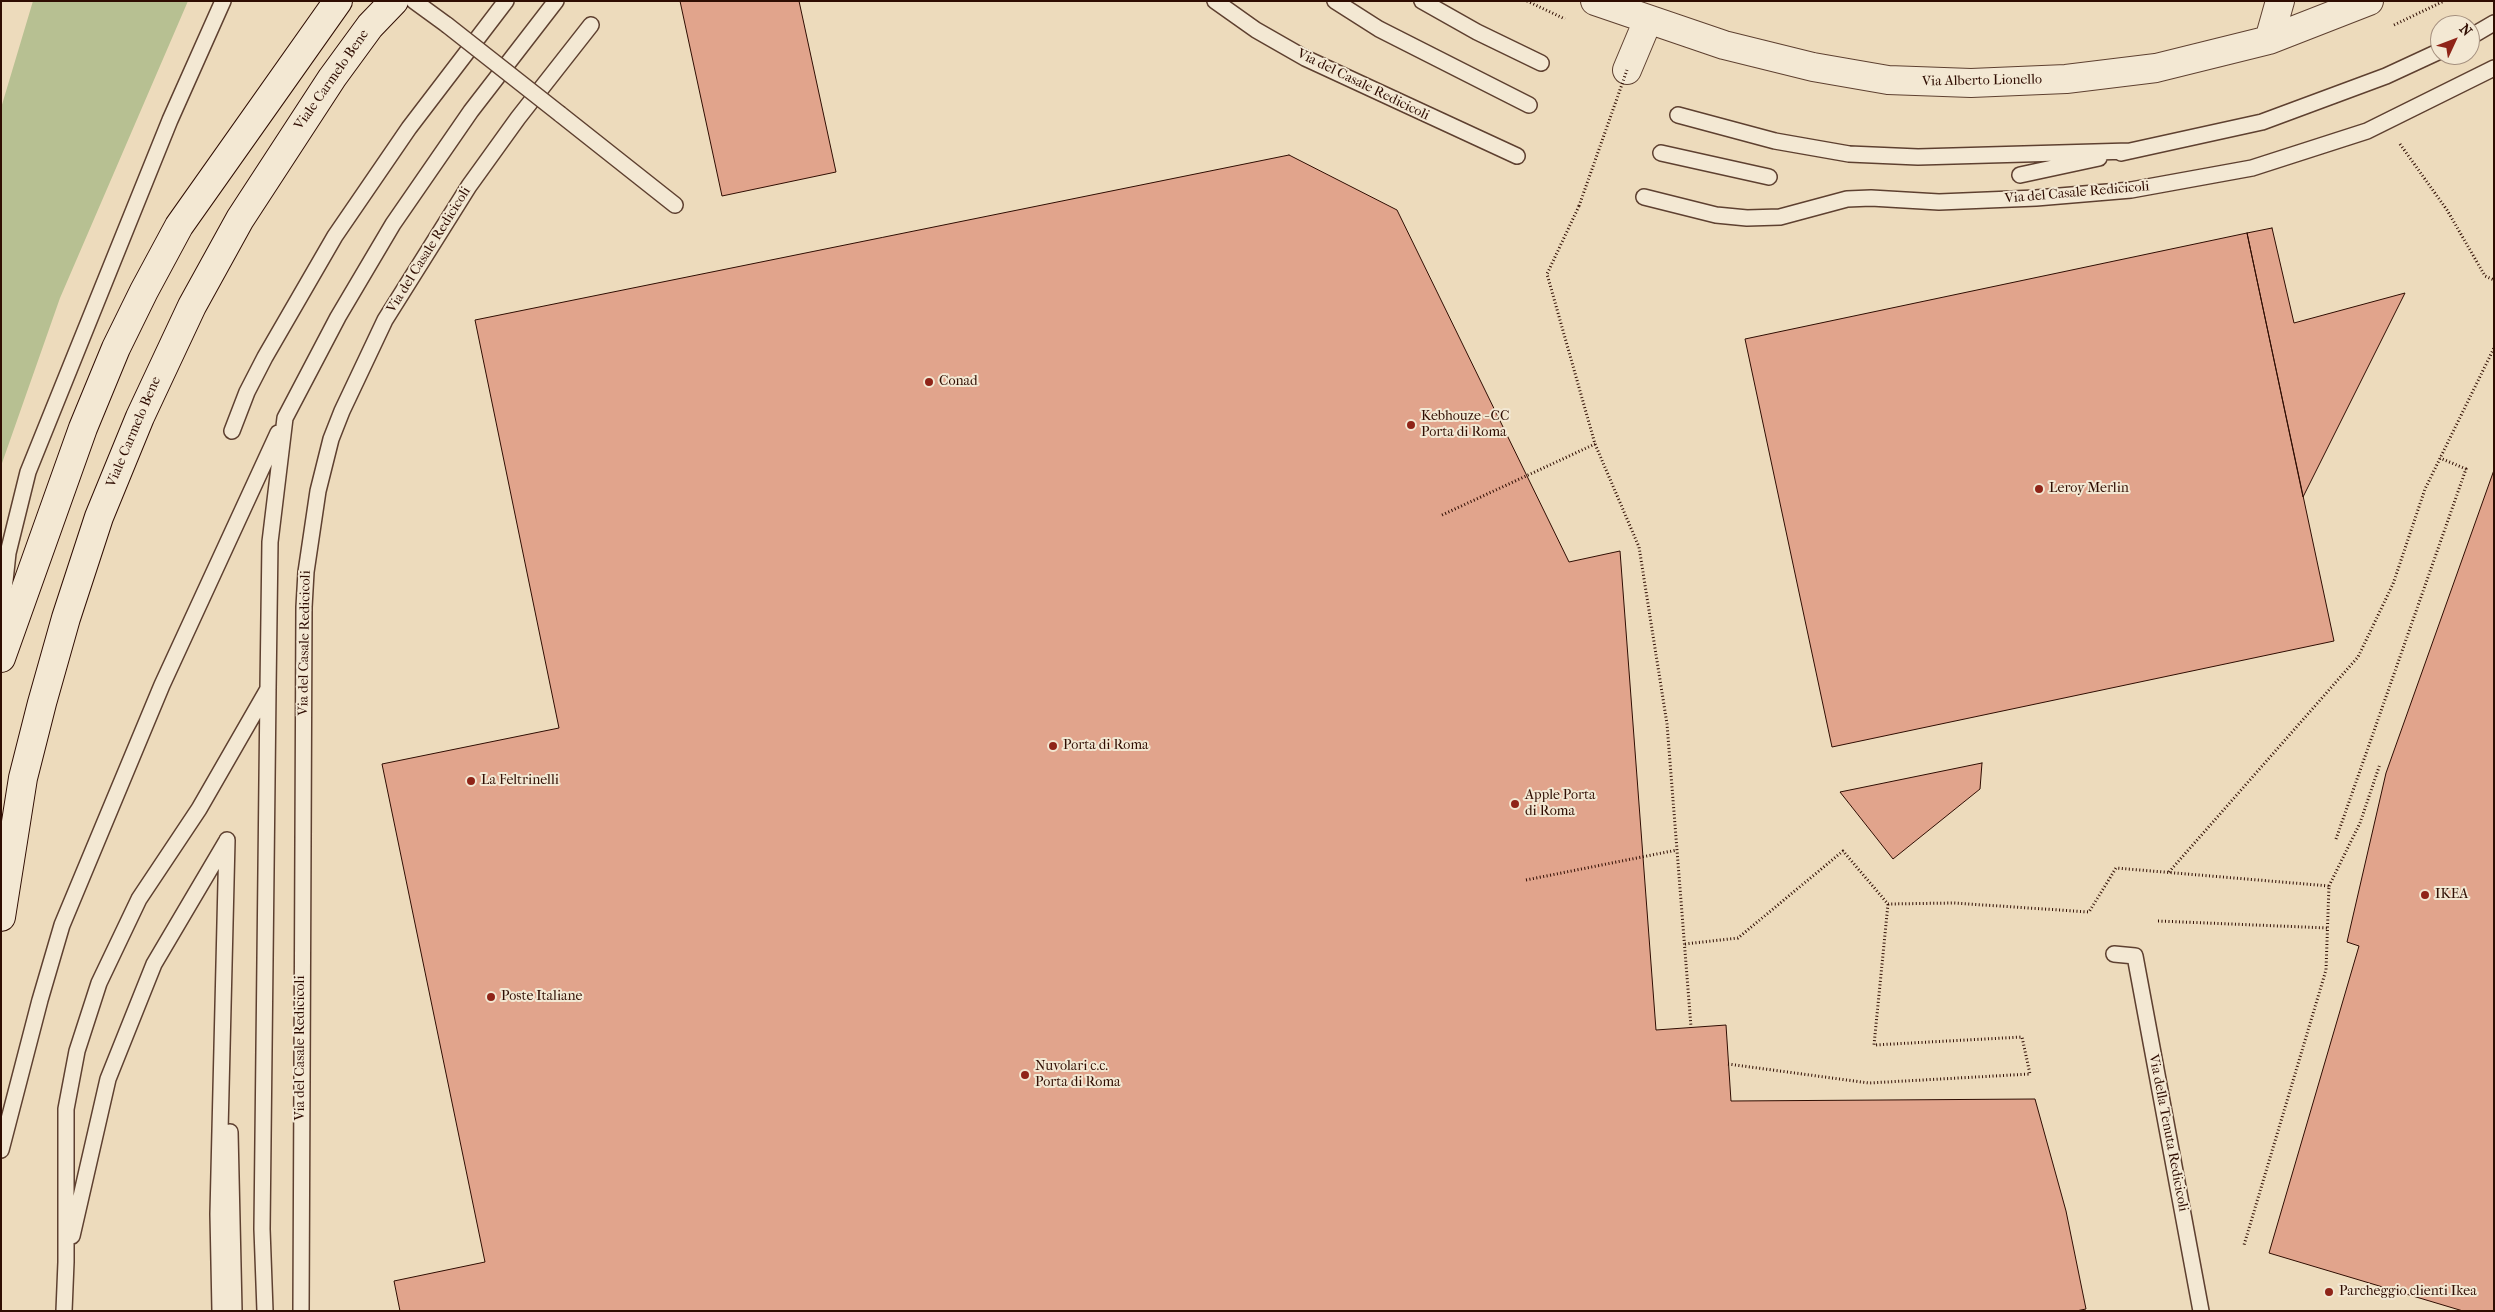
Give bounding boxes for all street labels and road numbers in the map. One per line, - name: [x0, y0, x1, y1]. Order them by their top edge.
- street label: Viale Carmelo Bene: [291, 27, 373, 133]
- street label: Via del Casale Redicicoli: [1294, 46, 1432, 124]
- street label: Via Alberto Lionello: [1922, 72, 2042, 90]
- street label: Via del Casale Redicicoli: [2004, 178, 2150, 208]
- street label: Via del Casale Redicicoli: [383, 184, 475, 316]
- street label: Viale Carmelo Bene: [103, 374, 165, 490]
- street label: Via del Casale Redicicoli: [295, 570, 315, 716]
- street label: Via del Casale Redicicoli: [293, 975, 309, 1121]
- street label: Via della Tenuta Redicicoli: [2145, 1053, 2191, 1213]

